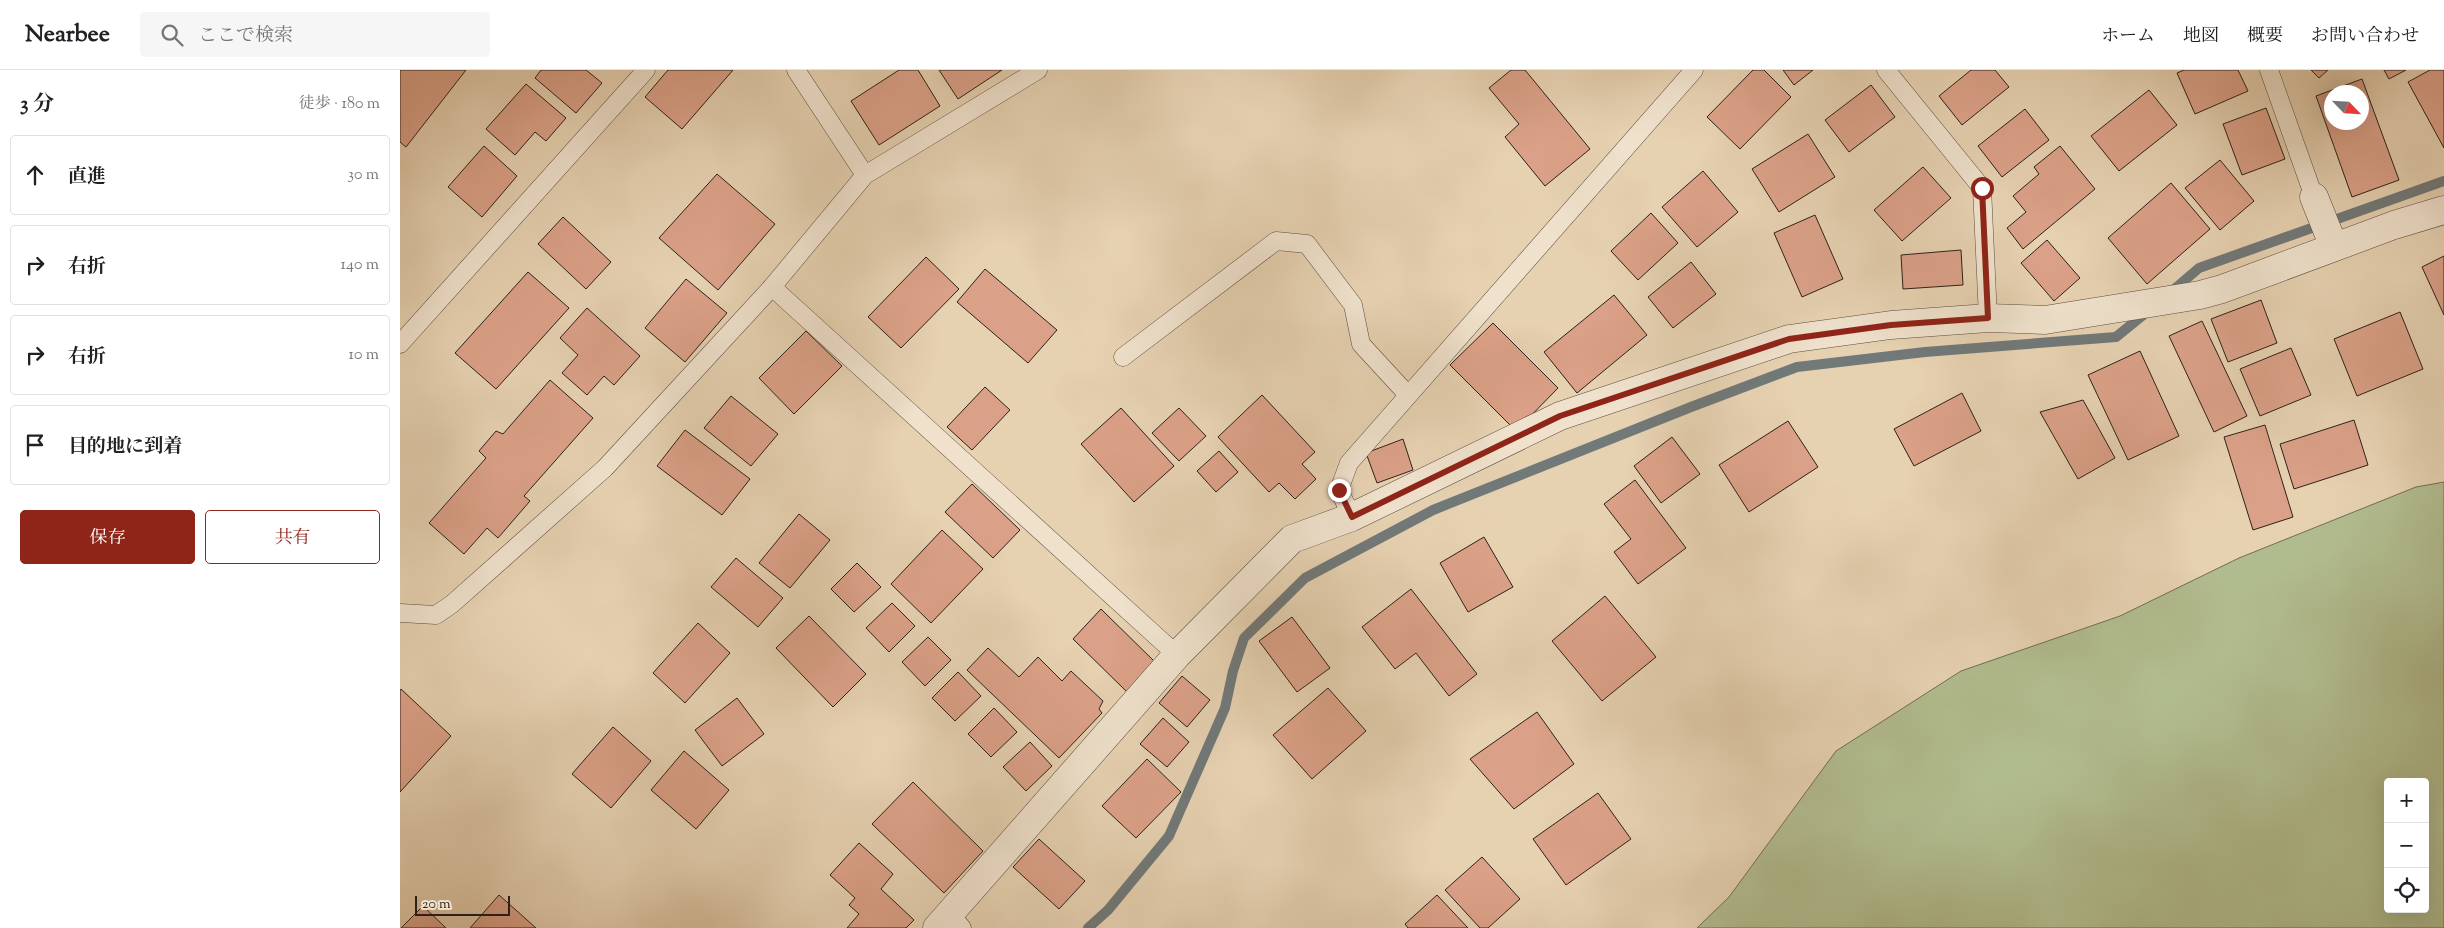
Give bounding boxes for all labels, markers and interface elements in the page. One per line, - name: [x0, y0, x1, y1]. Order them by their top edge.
- search box: [140, 12, 490, 57]
- text: Nearbee: [25, 18, 110, 52]
- icon: search: [158, 21, 186, 49]
- text: ここで検索: [198, 23, 293, 50]
- text: ホーム: [2101, 24, 2155, 50]
- text: 地図: [2183, 24, 2219, 50]
- text: 概要: [2247, 24, 2283, 50]
- text: お問い合わせ: [2311, 24, 2419, 50]
- north arrow: [2324, 85, 2369, 130]
- text: 3 分: [20, 90, 54, 120]
- text: 徒歩 · 180 m: [299, 93, 380, 116]
- icon: ahead: [21, 161, 49, 189]
- text: 直進: [68, 164, 106, 191]
- text: 30 m: [348, 164, 379, 187]
- route start: [1971, 177, 1994, 200]
- icon: right: [21, 251, 49, 279]
- text: 右折: [68, 254, 106, 281]
- text: 140 m: [341, 254, 379, 277]
- icon: right: [21, 341, 49, 369]
- text: 右折: [68, 344, 106, 371]
- text: 10 m: [349, 344, 379, 367]
- icon: arrive: [21, 431, 49, 459]
- text: 目的地に到着: [68, 434, 182, 461]
- route end: [1328, 479, 1351, 502]
- button: 保存: [20, 510, 195, 564]
- button: 共有: [205, 510, 380, 564]
- map controls: [2384, 778, 2429, 913]
- button: +: [2384, 778, 2429, 823]
- button: −: [2384, 823, 2429, 868]
- button: locate: [2384, 868, 2429, 913]
- scale bar: [415, 893, 510, 916]
- text: 20 m: [422, 895, 451, 915]

